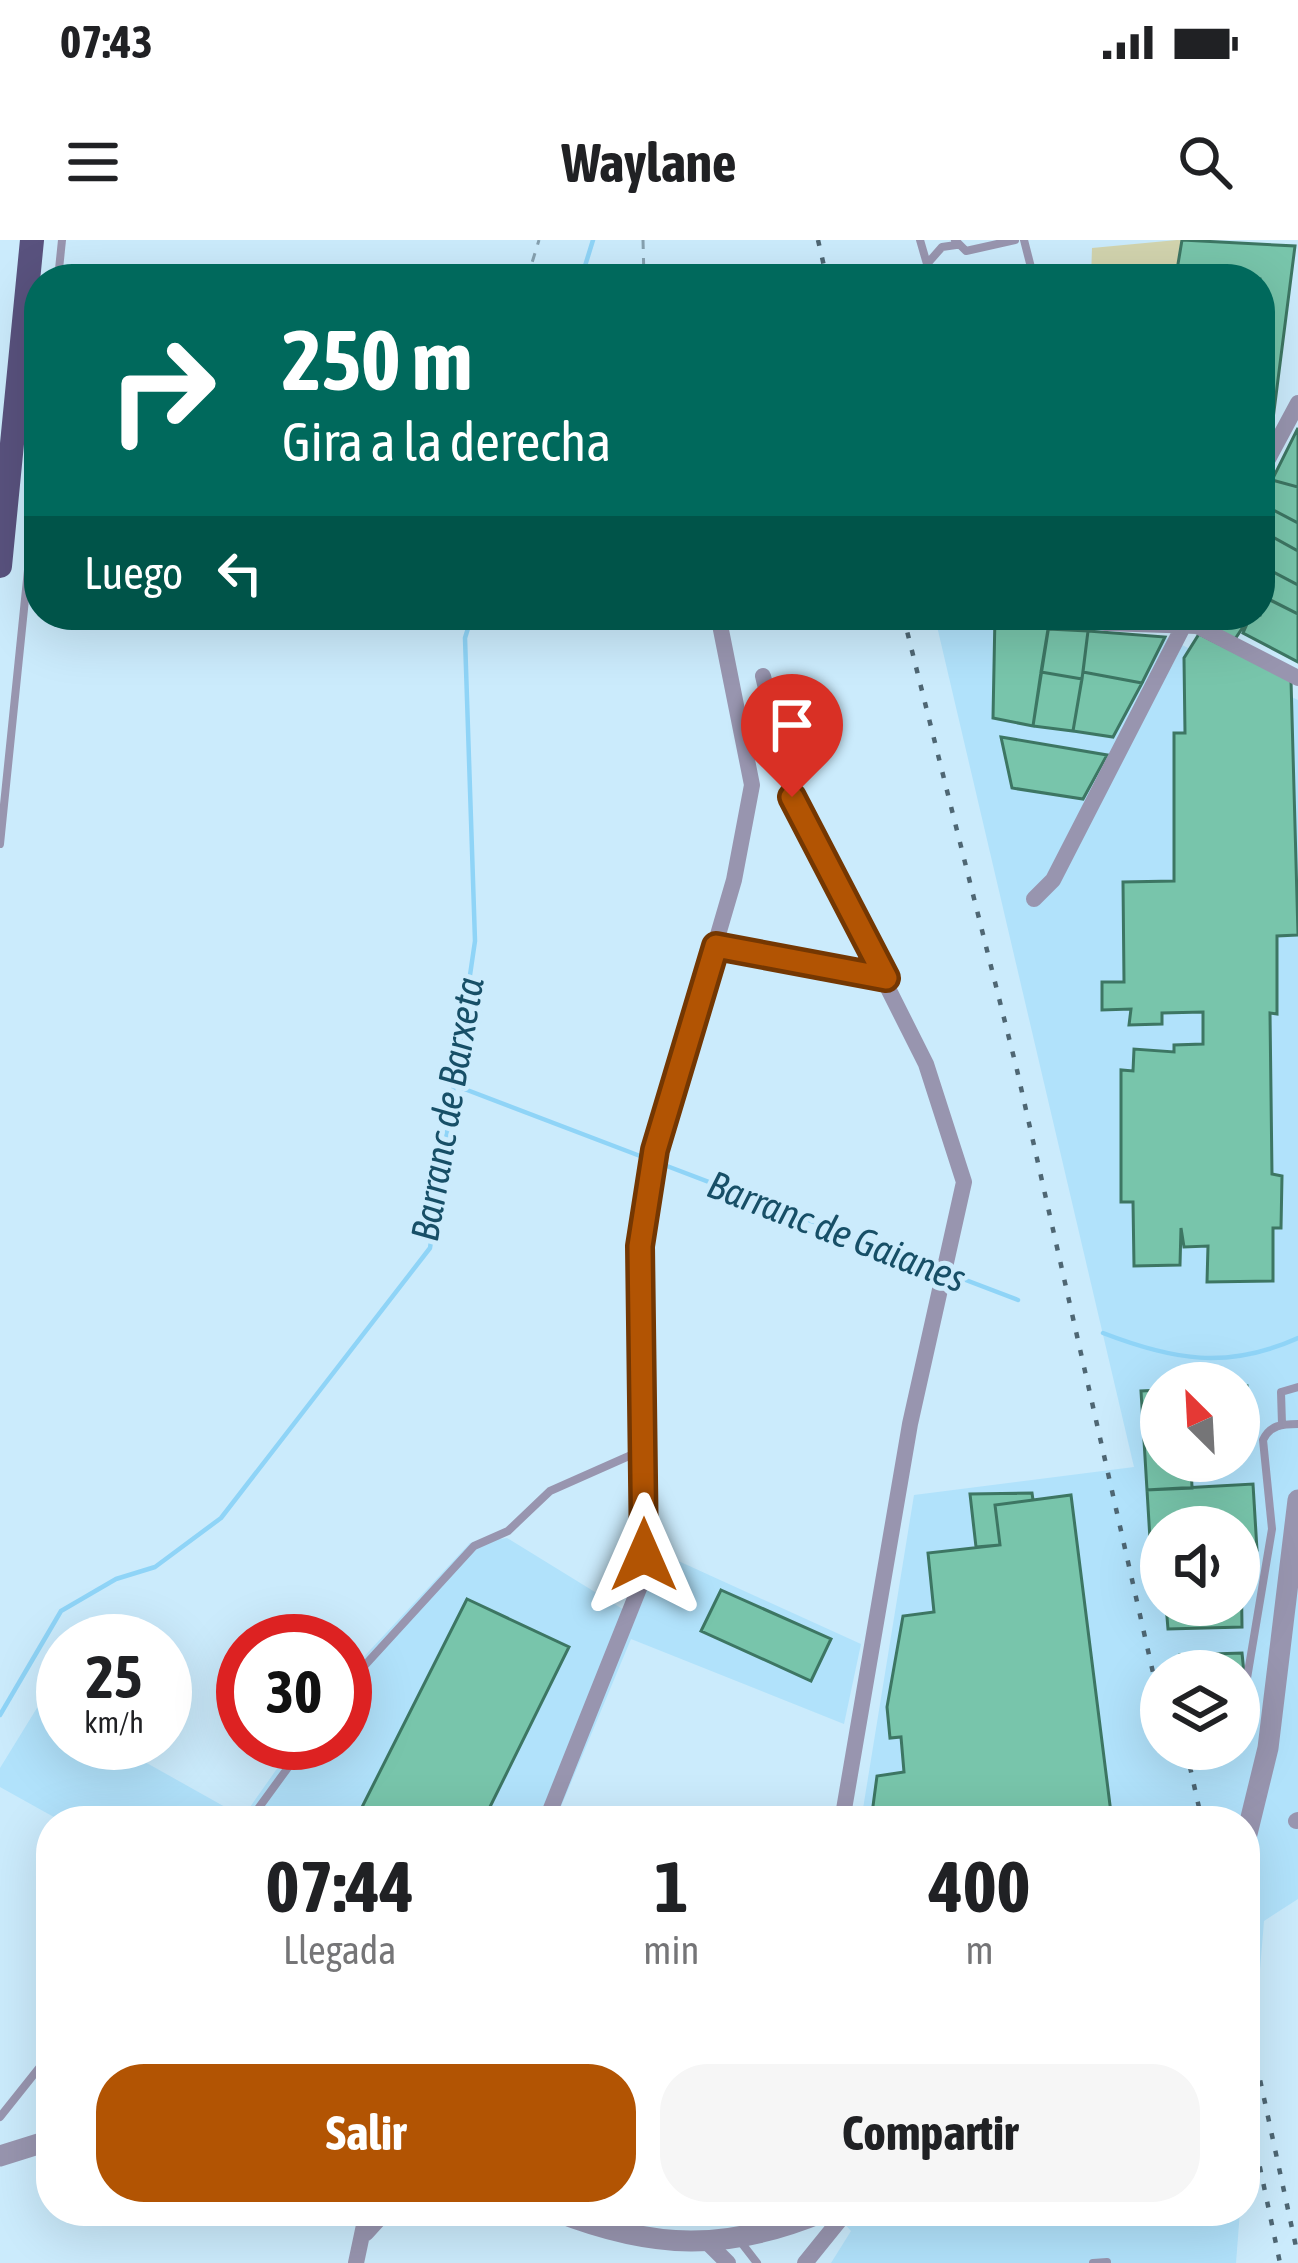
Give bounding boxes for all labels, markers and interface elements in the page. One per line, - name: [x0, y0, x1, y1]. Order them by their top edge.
- text: 07:43: [60, 16, 153, 68]
- icon: menu: [60, 129, 126, 195]
- icon: search: [1172, 129, 1238, 195]
- text: Waylane: [561, 132, 737, 193]
- icon: right: [84, 312, 240, 468]
- text: 250 m: [282, 312, 472, 408]
- text: Gira a la derecha: [282, 411, 611, 472]
- icon: left: [207, 540, 273, 606]
- text: Luego: [84, 547, 183, 599]
- pin: [741, 674, 843, 797]
- icon: arrive: [759, 692, 825, 758]
- water label: Barranc de Barxeta: [402, 974, 492, 1244]
- water label: Barranc de Gaianes: [702, 1162, 972, 1300]
- north arrow: [1140, 1362, 1260, 1482]
- map controls: [1140, 1362, 1260, 1770]
- position arrow: [581, 1492, 707, 1618]
- button: sound: [1140, 1506, 1260, 1626]
- speed limit sign: 30: [216, 1614, 372, 1770]
- text: 25: [86, 1642, 142, 1711]
- button: layers: [1140, 1650, 1260, 1770]
- text: km/h: [84, 1705, 144, 1739]
- text: 07:44: [266, 1845, 414, 1927]
- text: 1: [654, 1845, 688, 1927]
- text: 400: [929, 1845, 1030, 1927]
- text: Llegada: [283, 1928, 396, 1972]
- text: min: [643, 1928, 699, 1972]
- text: m: [966, 1928, 994, 1972]
- button: Salir: [96, 2064, 636, 2202]
- button: Compartir: [660, 2064, 1200, 2202]

